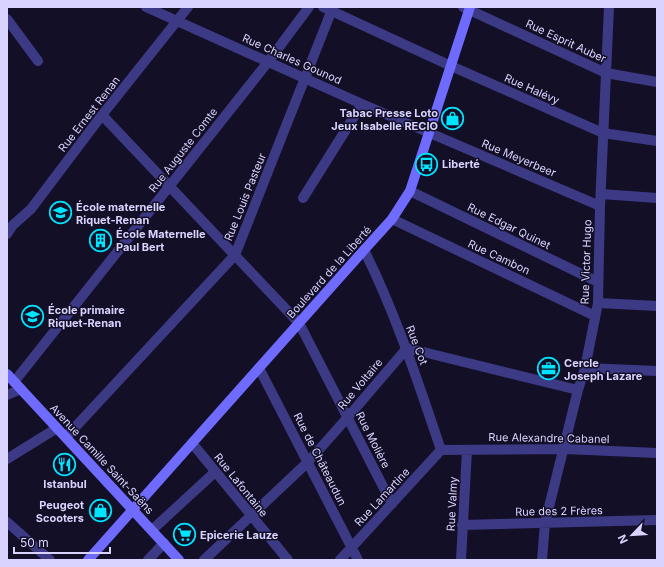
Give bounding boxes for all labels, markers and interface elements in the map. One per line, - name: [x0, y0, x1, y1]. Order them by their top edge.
- street label: Rue Esprit Auber: [523, 16, 609, 66]
- street label: Rue Charles Gounod: [240, 31, 344, 87]
- street label: Rue Halévy: [502, 71, 562, 107]
- street label: Rue Ernest Renan: [55, 73, 123, 155]
- street label: Rue Auguste Comte: [146, 105, 220, 195]
- place label: Tabac Presse Loto Jeux Isabelle RECIO: [331, 106, 438, 133]
- shop icon: Tabac Presse Loto Jeux Isabelle RECIO: [440, 106, 466, 132]
- street label: Rue Meyerbeer: [480, 136, 558, 180]
- street label: Rue Louis Pasteur: [221, 151, 269, 243]
- bus stop icon: Liberté: [413, 151, 439, 177]
- place label: Liberté: [442, 157, 480, 171]
- school or university icon: École maternelle Riquet-Renan: [48, 200, 74, 226]
- place label: École maternelle Riquet-Renan: [76, 200, 166, 227]
- street label: Rue Edgar Quinet: [465, 200, 553, 252]
- street label: Rue Victor Hugo: [578, 219, 594, 305]
- street label: Boulevard de la Liberté: [284, 223, 374, 321]
- building icon: École Maternelle Paul Bert: [88, 227, 114, 253]
- place label: École Maternelle Paul Bert: [116, 227, 206, 254]
- street label: Rue Cambon: [466, 237, 532, 277]
- school or university icon: École primaire Riquet-Renan: [19, 303, 45, 329]
- place label: École primaire Riquet-Renan: [48, 303, 125, 330]
- street label: Rue Cot: [403, 323, 431, 367]
- street label: Rue Voltaire: [335, 356, 385, 412]
- office icon: Cercle Joseph Lazare: [536, 356, 562, 382]
- place label: Cercle Joseph Lazare: [564, 356, 643, 383]
- street label: Avenue Camille Saint-Saëns: [47, 401, 157, 517]
- street label: Rue Molière: [353, 409, 393, 471]
- street label: Rue de Châteaudun: [290, 410, 350, 508]
- street label: Rue Alexandre Cabanel: [488, 430, 610, 446]
- street label: Rue Lafontaine: [211, 450, 271, 520]
- restaurant icon: Istanbul: [52, 451, 78, 477]
- street label: Rue Lamartine: [351, 465, 413, 529]
- street label: Rue Valmy: [444, 476, 460, 532]
- place label: Istanbul: [43, 477, 87, 491]
- place label: Peugeot Scooters: [36, 498, 84, 525]
- shop icon: Peugeot Scooters: [87, 498, 113, 524]
- street label: Rue des 2 Frères: [515, 503, 603, 519]
- north arrow: [612, 515, 652, 555]
- supermarket icon: Epicerie Lauze: [172, 522, 198, 548]
- place label: Epicerie Lauze: [200, 528, 279, 542]
- scale bar: [14, 529, 110, 555]
- text: N: [615, 532, 631, 546]
- text: 50 m: [20, 535, 49, 550]

